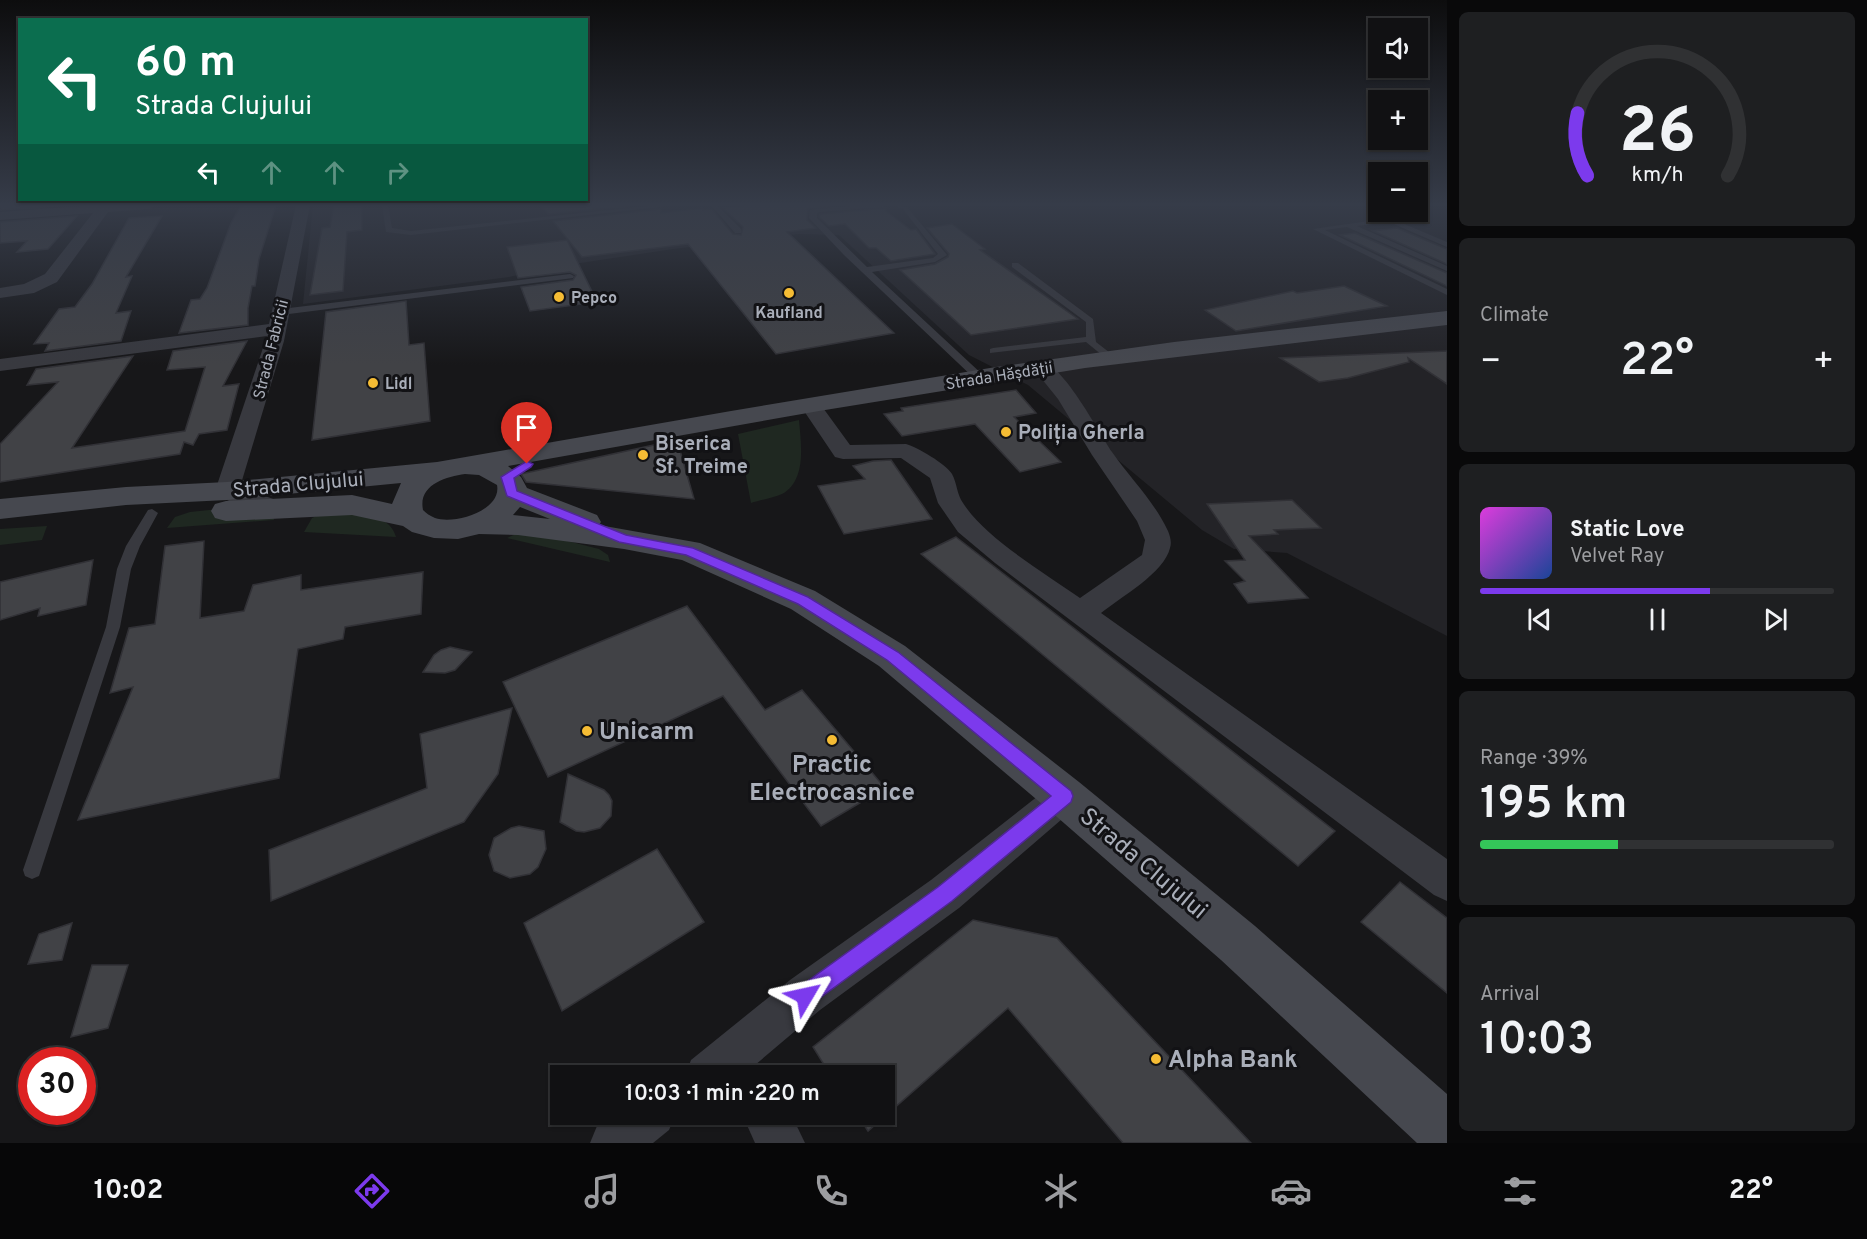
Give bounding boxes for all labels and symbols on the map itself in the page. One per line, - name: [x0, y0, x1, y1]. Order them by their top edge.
- marker: Kaufland: [782, 286, 796, 300]
- place label: Pepco: [571, 289, 617, 309]
- marker: Pepco: [552, 290, 566, 304]
- street label: Strada Fabricii: [250, 298, 294, 401]
- place label: Kaufland: [755, 304, 823, 324]
- street label: Strada Hășdății: [944, 359, 1054, 395]
- place label: Lidl: [385, 375, 412, 395]
- marker: Lidl: [366, 376, 380, 390]
- pin: [501, 402, 552, 464]
- place label: Poliția Gherla: [1018, 421, 1145, 447]
- marker: Poliția Gherla: [999, 425, 1013, 439]
- place label: Biserica Sf. Treime: [655, 432, 748, 481]
- marker: Biserica Sf. Treime: [636, 448, 650, 462]
- street label: Strada Clujului: [232, 467, 365, 505]
- place label: Unicarm: [599, 718, 694, 748]
- marker: Unicarm: [580, 724, 594, 738]
- marker: Practic Electrocasnice: [825, 733, 839, 747]
- place label: Practic Electrocasnice: [749, 751, 915, 809]
- street label: Strada Clujului: [1073, 802, 1213, 927]
- position arrow: [773, 964, 837, 1028]
- place label: Alpha Bank: [1168, 1046, 1298, 1076]
- speed limit sign: 30: [18, 1047, 96, 1125]
- marker: Alpha Bank: [1149, 1052, 1163, 1066]

